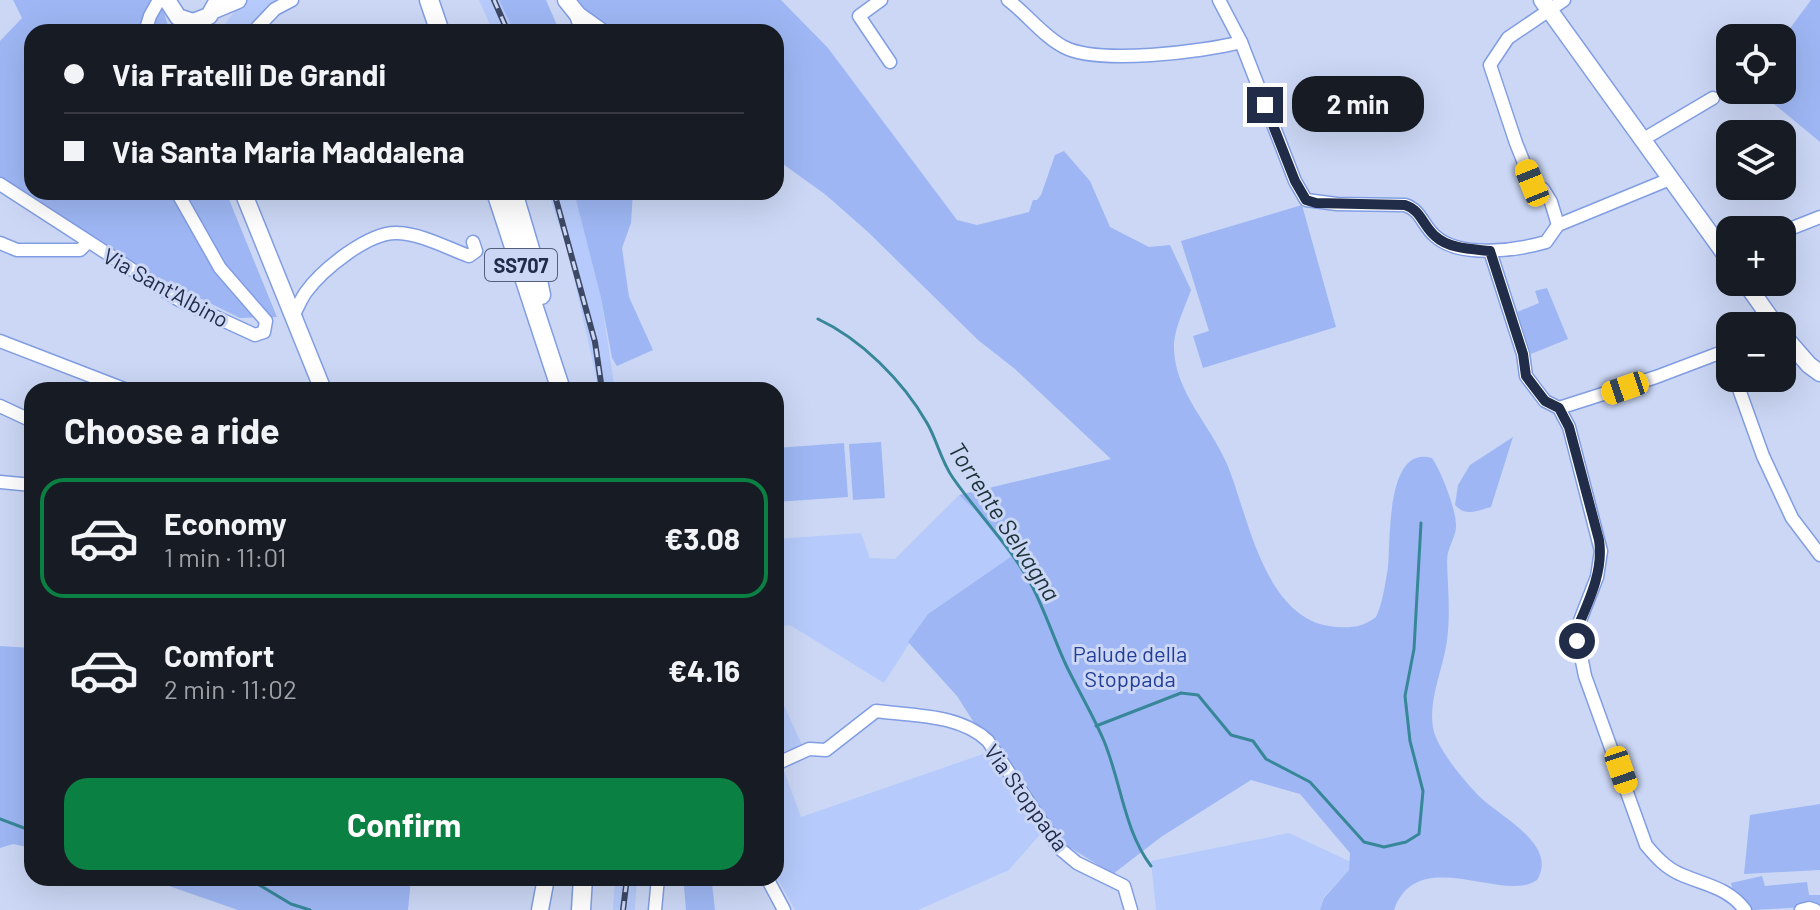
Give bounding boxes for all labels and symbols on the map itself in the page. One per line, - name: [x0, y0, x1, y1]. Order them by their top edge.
- callout: 2 min: [1293, 77, 1425, 133]
- route end: [1247, 87, 1283, 123]
- car: [1512, 156, 1552, 210]
- street label: Via Sant'Albino: [99, 242, 233, 332]
- road number: SS707: [485, 249, 557, 281]
- car: [1598, 369, 1652, 407]
- water label: Torrente Selvagna: [943, 436, 1067, 606]
- route start: [1559, 623, 1595, 659]
- park label: Palude della Stoppada: [1073, 640, 1187, 691]
- street label: Via Stoppada: [980, 739, 1074, 855]
- car: [1602, 743, 1640, 797]

